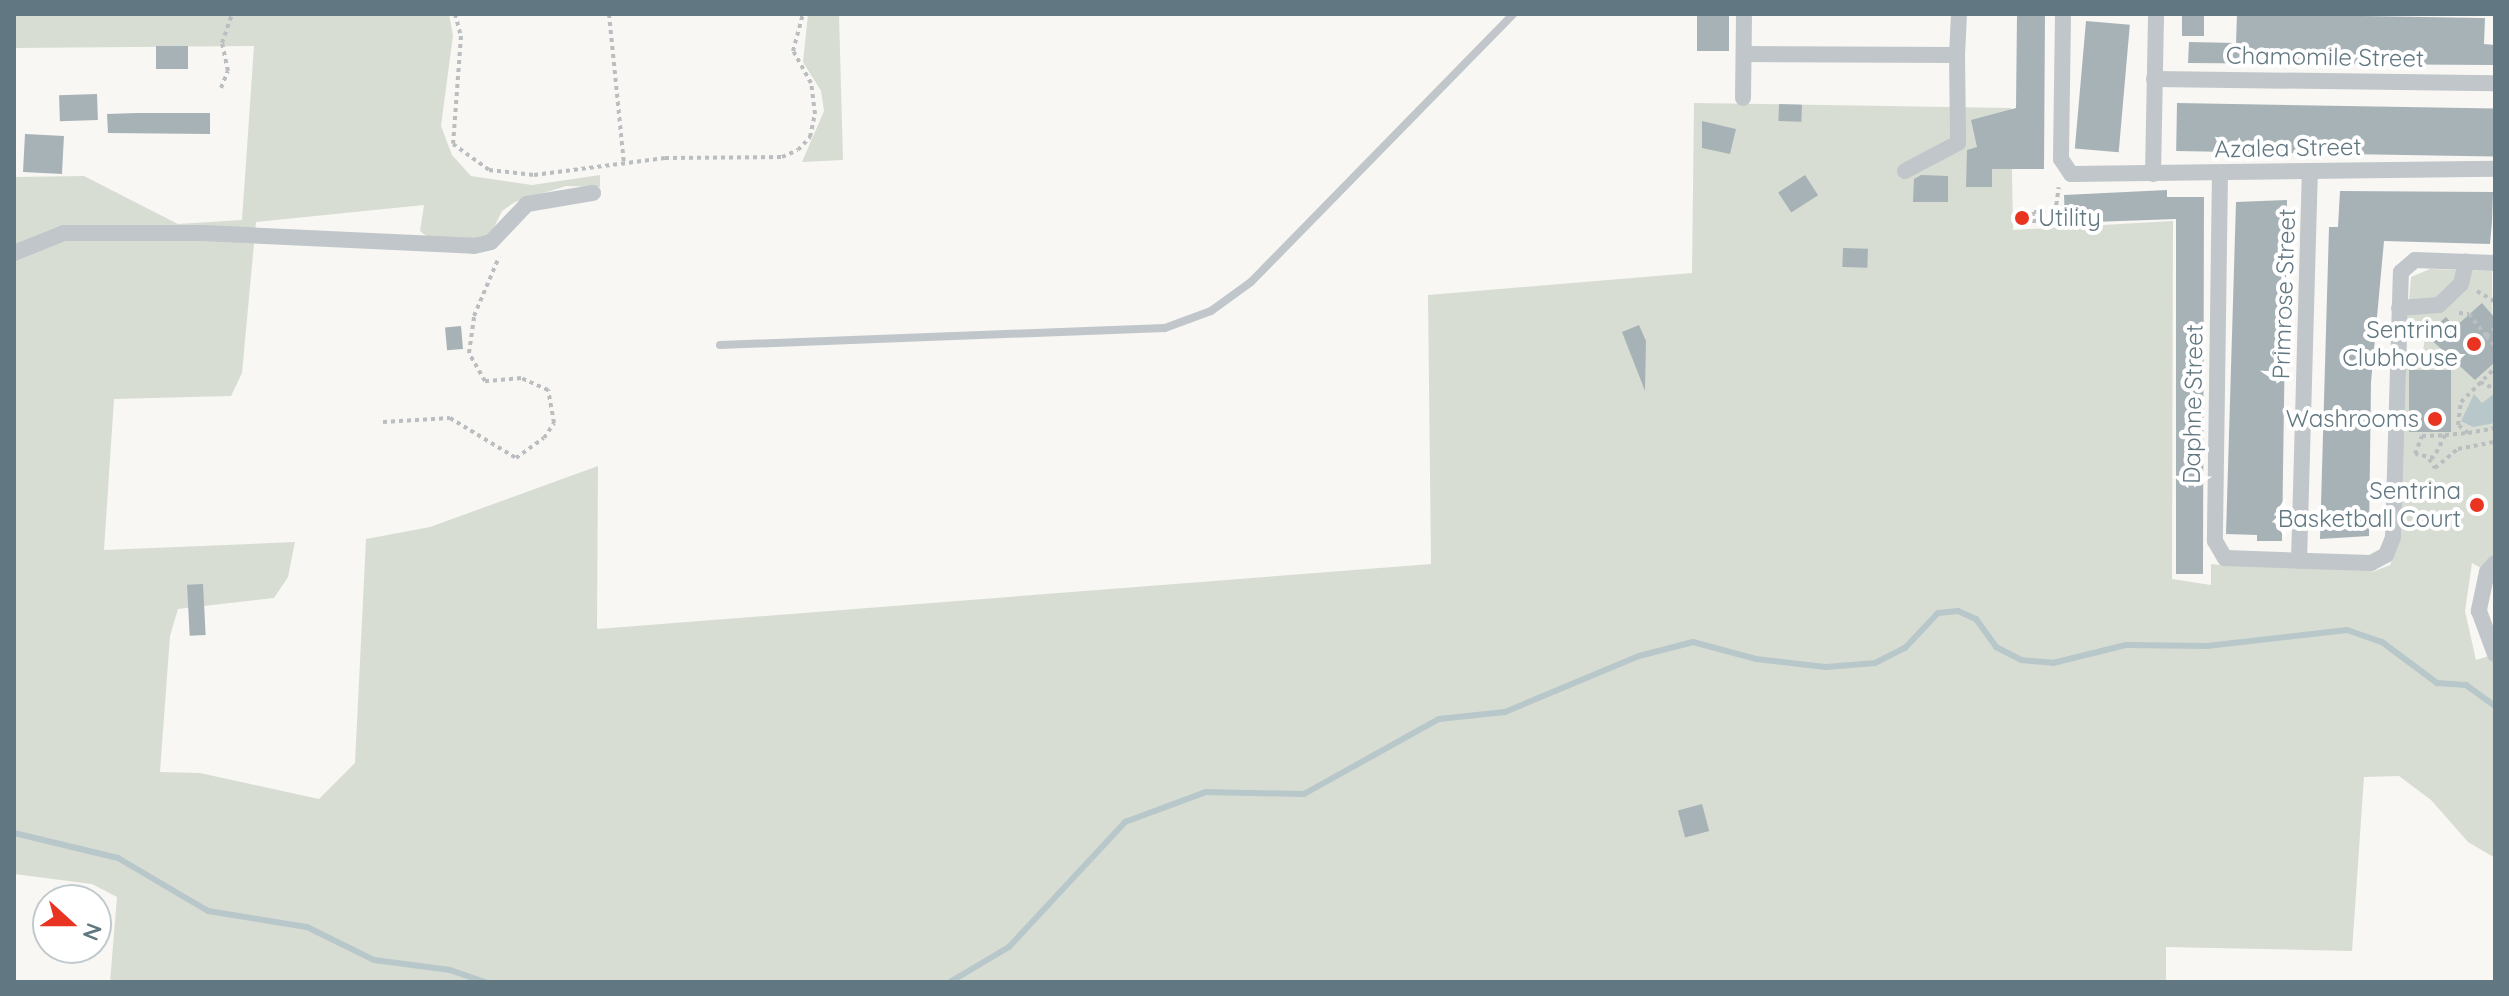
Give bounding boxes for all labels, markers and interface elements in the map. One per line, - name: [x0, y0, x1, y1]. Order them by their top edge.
- street label: Chamomile Street: [2226, 41, 2424, 73]
- street label: Azalea Street: [2214, 132, 2362, 164]
- place label: Utility: [2038, 204, 2101, 232]
- street label: Primrose Street: [2267, 208, 2301, 380]
- marker: Utility: [2013, 209, 2031, 227]
- place label: Sentrina Clubhouse: [2342, 316, 2458, 372]
- street label: Daphne Street: [2177, 324, 2209, 484]
- marker: Sentrina Clubhouse: [2465, 335, 2483, 353]
- place label: Washrooms: [2286, 405, 2419, 433]
- marker: Washrooms: [2426, 410, 2444, 428]
- place label: Sentrina Basketball Court: [2278, 477, 2461, 533]
- marker: Sentrina Basketball Court: [2468, 496, 2486, 514]
- north arrow: [32, 884, 112, 964]
- text: N: [77, 919, 109, 944]

